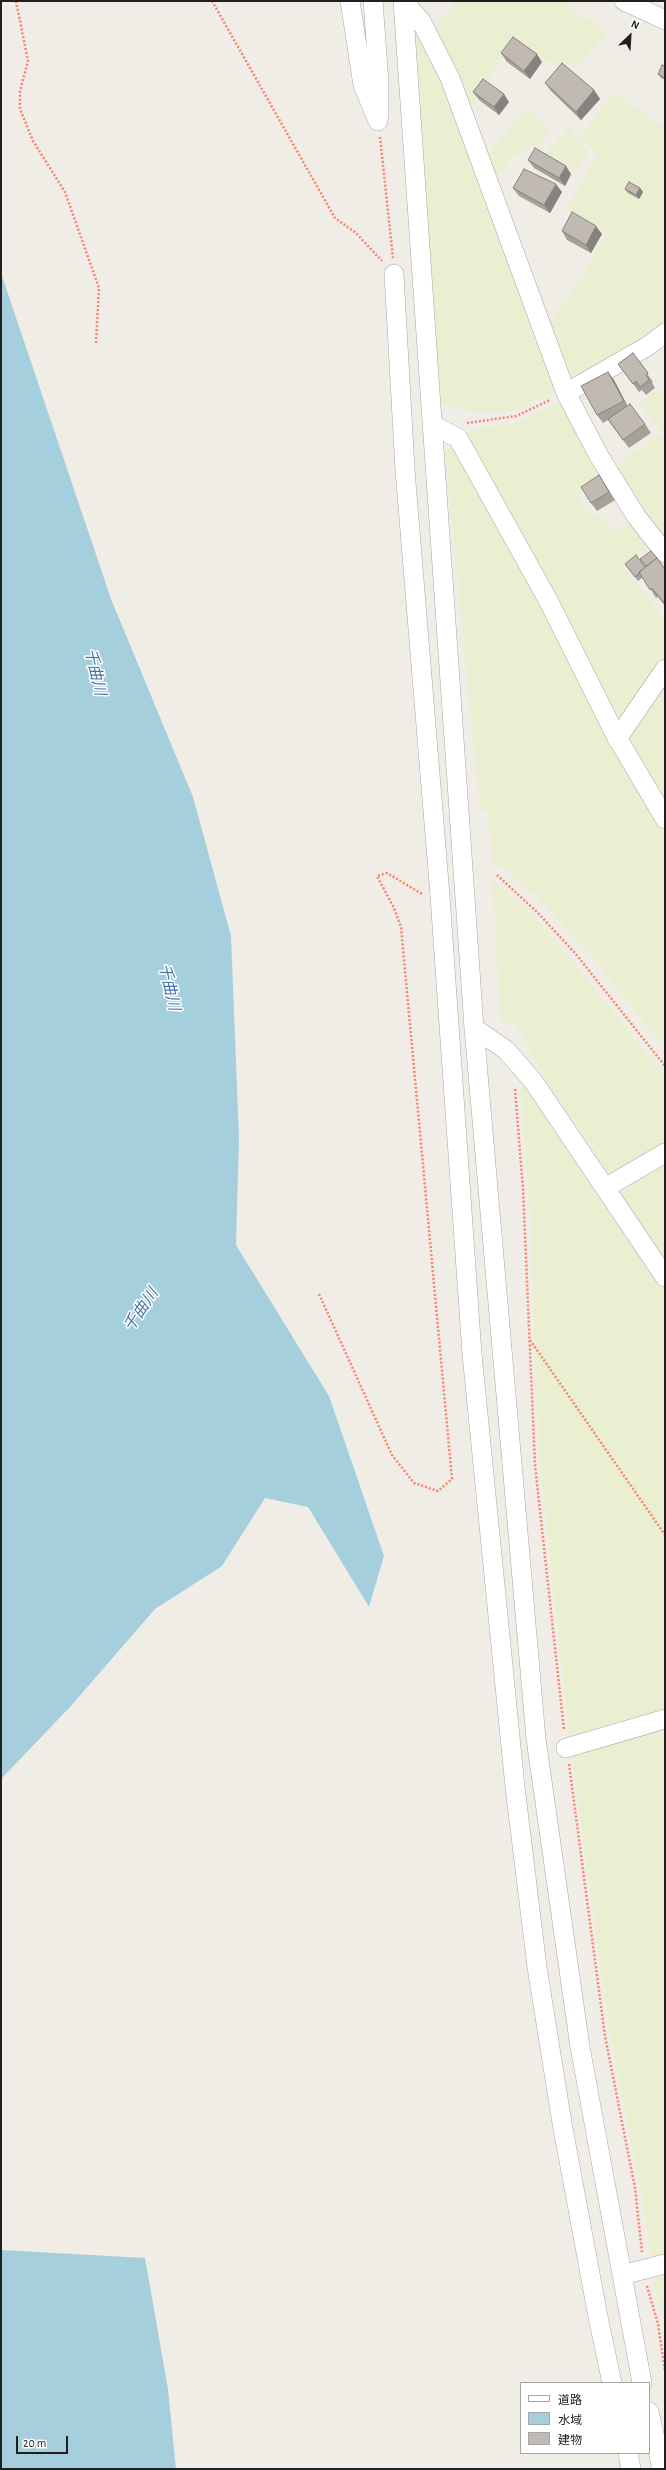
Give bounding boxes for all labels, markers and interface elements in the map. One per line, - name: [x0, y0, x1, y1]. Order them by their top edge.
- north arrow: [610, 16, 650, 56]
- text: N: [629, 18, 641, 31]
- water label: 千曲川: [80, 646, 110, 698]
- water label: 千曲川: [154, 961, 184, 1013]
- water label: 千曲川: [120, 1285, 162, 1335]
- legend: [520, 2382, 650, 2454]
- text: 道路: [558, 2394, 582, 2406]
- text: 水域: [558, 2414, 582, 2426]
- scale bar: [18, 2428, 70, 2454]
- text: 建物: [558, 2434, 582, 2446]
- text: 20 m: [23, 2437, 46, 2449]

